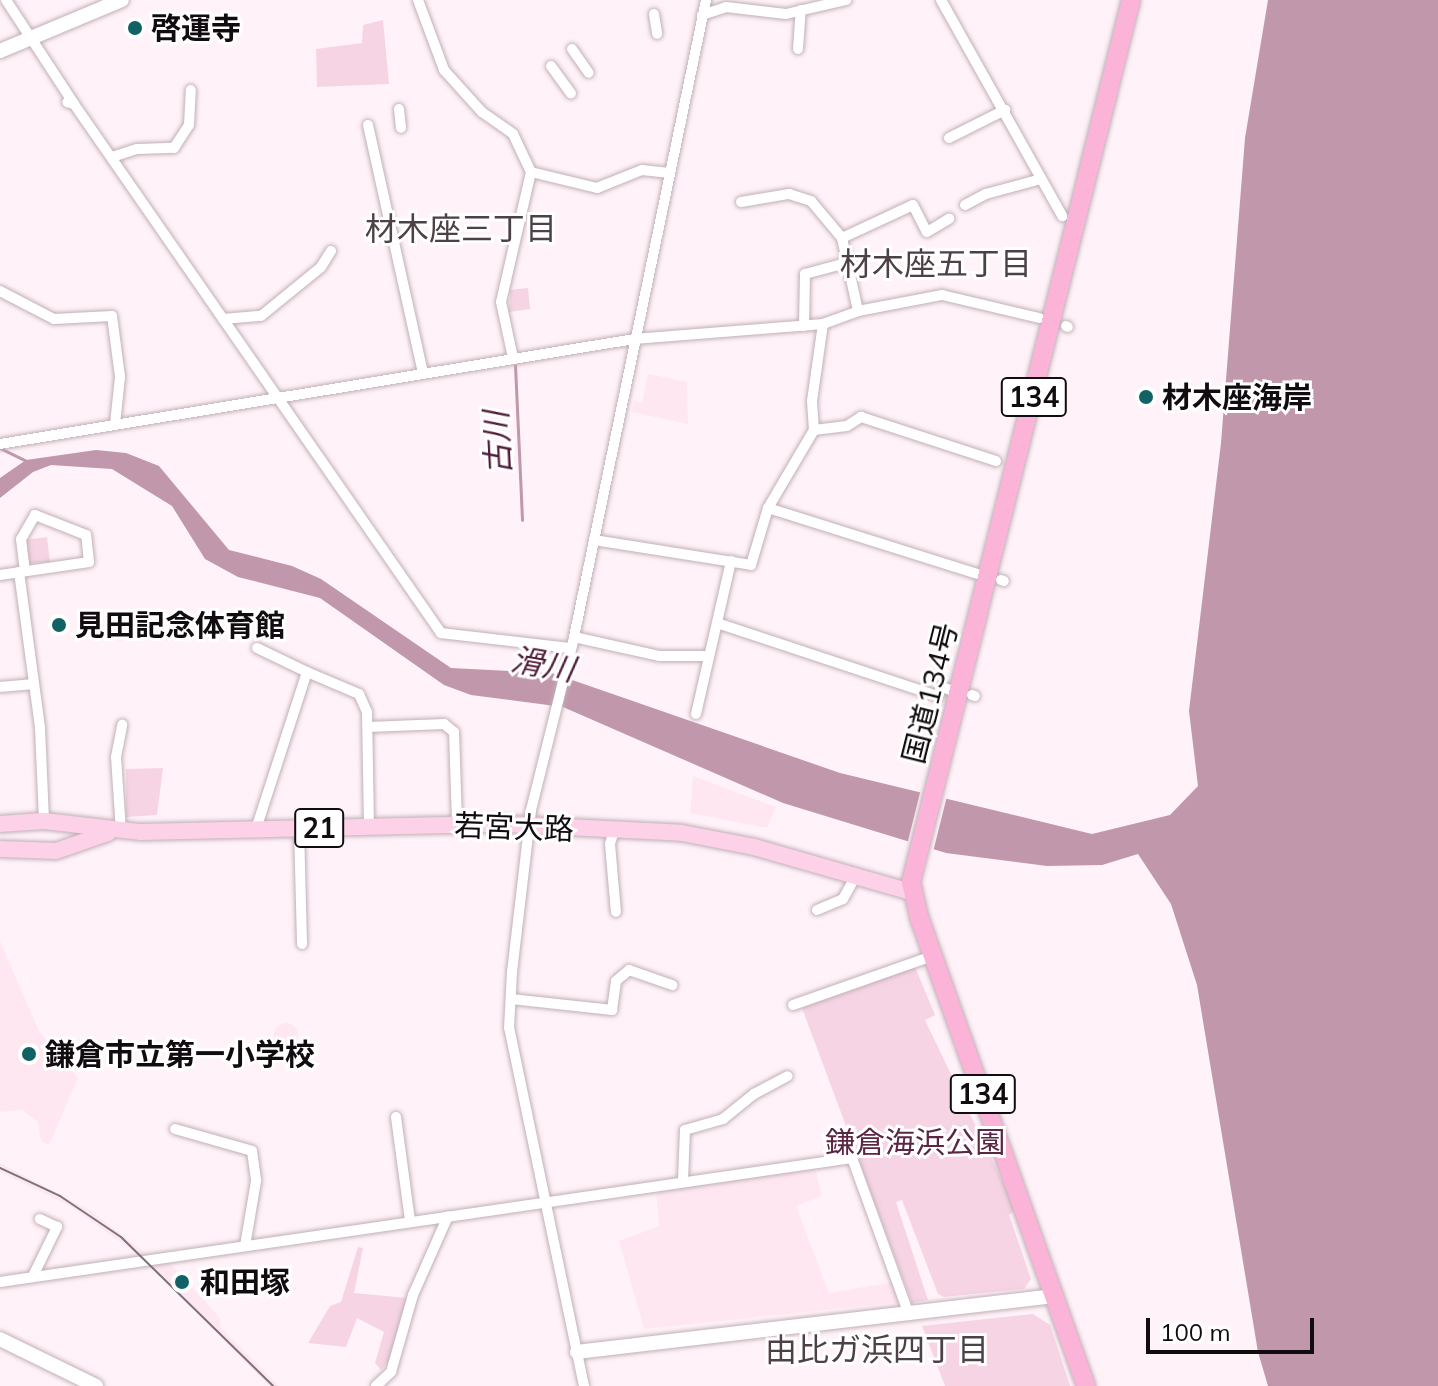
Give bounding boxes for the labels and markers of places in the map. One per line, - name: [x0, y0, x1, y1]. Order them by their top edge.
- place label: 啓運寺: [151, 10, 241, 46]
- marker: 啓運寺: [126, 19, 144, 37]
- place label: 材木座海岸: [1162, 379, 1312, 415]
- marker: 材木座海岸: [1137, 388, 1155, 406]
- place label: 見田記念体育館: [75, 607, 285, 643]
- marker: 見田記念体育館: [50, 616, 68, 634]
- place label: 鎌倉市立第一小学校: [45, 1036, 315, 1072]
- marker: 鎌倉市立第一小学校: [20, 1045, 38, 1063]
- place label: 和田塚: [200, 1264, 290, 1300]
- marker: 和田塚: [171, 1271, 193, 1293]

